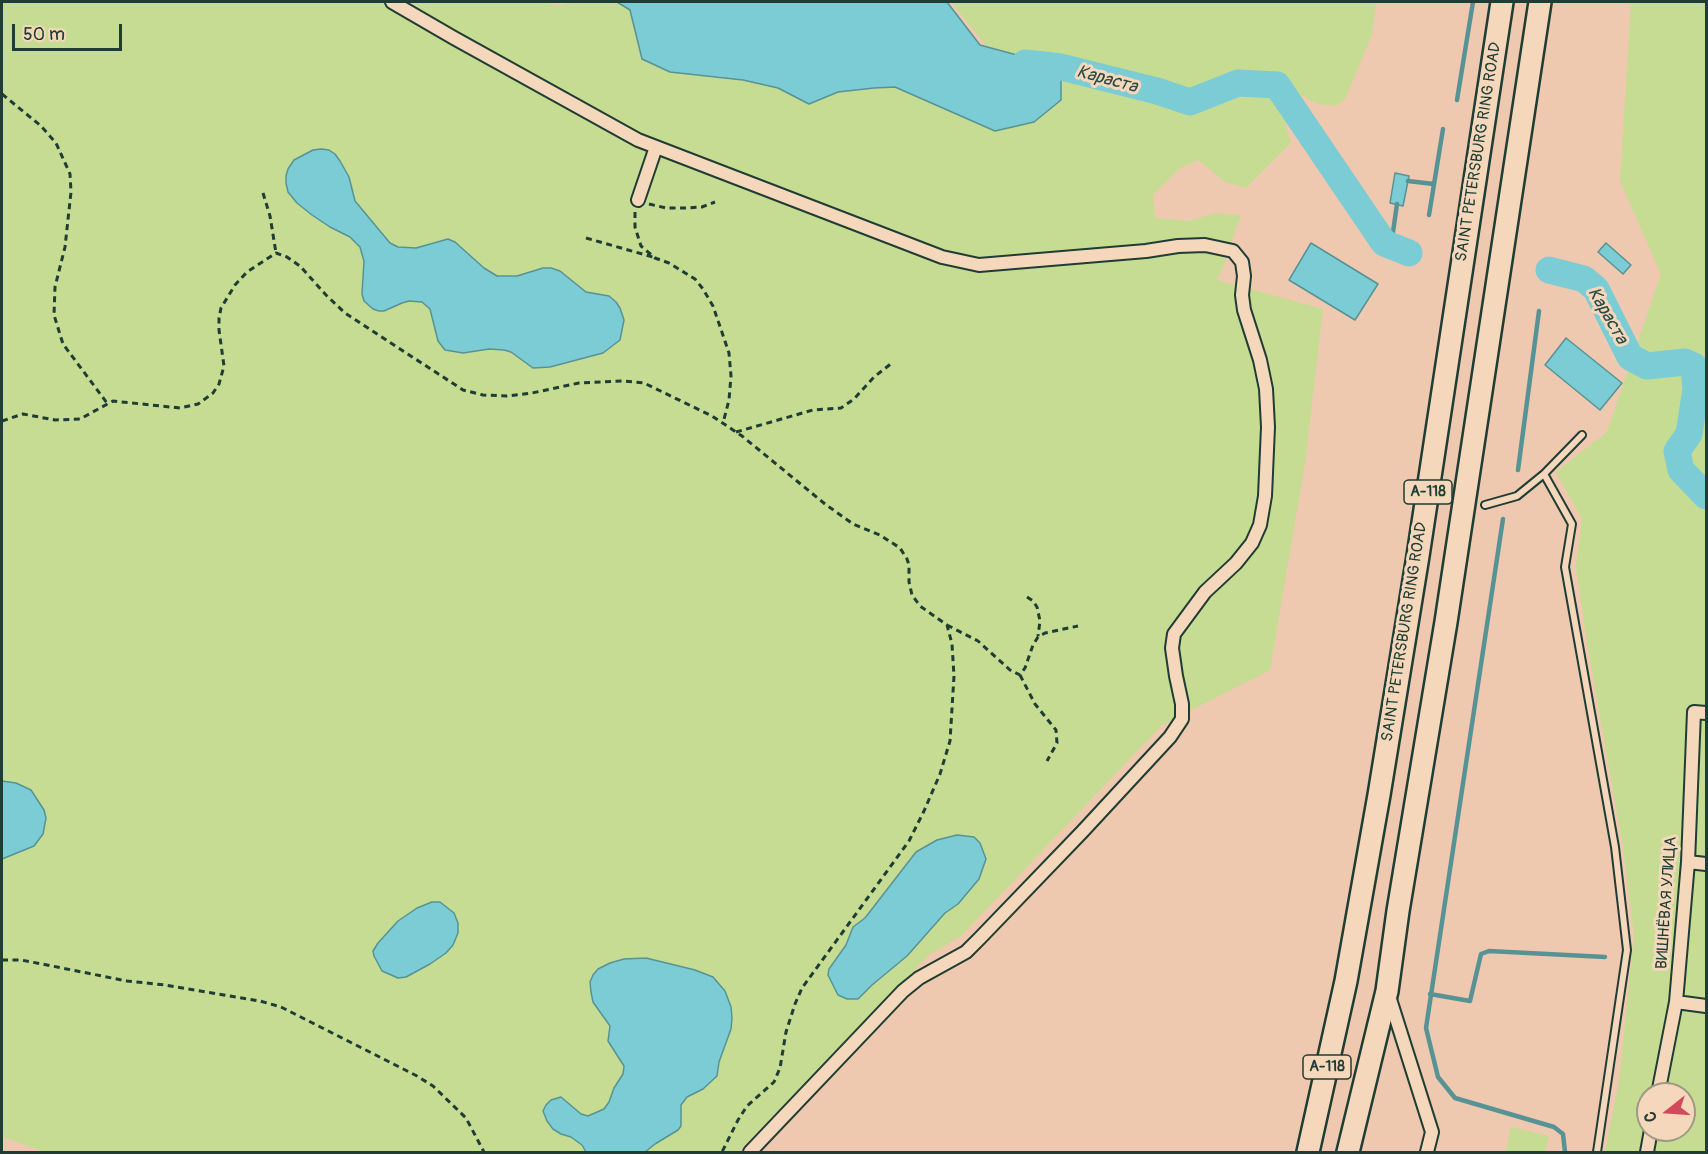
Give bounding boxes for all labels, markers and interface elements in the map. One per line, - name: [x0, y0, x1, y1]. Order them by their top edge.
- scale bar: [15, 12, 124, 50]
- text: 50 m: [23, 23, 65, 46]
- street label: SAINT PETERSBURG RING ROAD: [1452, 41, 1506, 263]
- water label: Караста: [1074, 62, 1140, 98]
- water label: Караста: [1582, 284, 1632, 348]
- road number: А-118: [1404, 480, 1452, 504]
- street label: SAINT PETERSBURG RING ROAD: [1378, 521, 1432, 743]
- street label: ВИШНЁВАЯ УЛИЦА: [1653, 836, 1681, 970]
- road number: А-118: [1303, 1055, 1351, 1079]
- north arrow: [1636, 1082, 1696, 1142]
- text: С: [1640, 1109, 1662, 1124]

